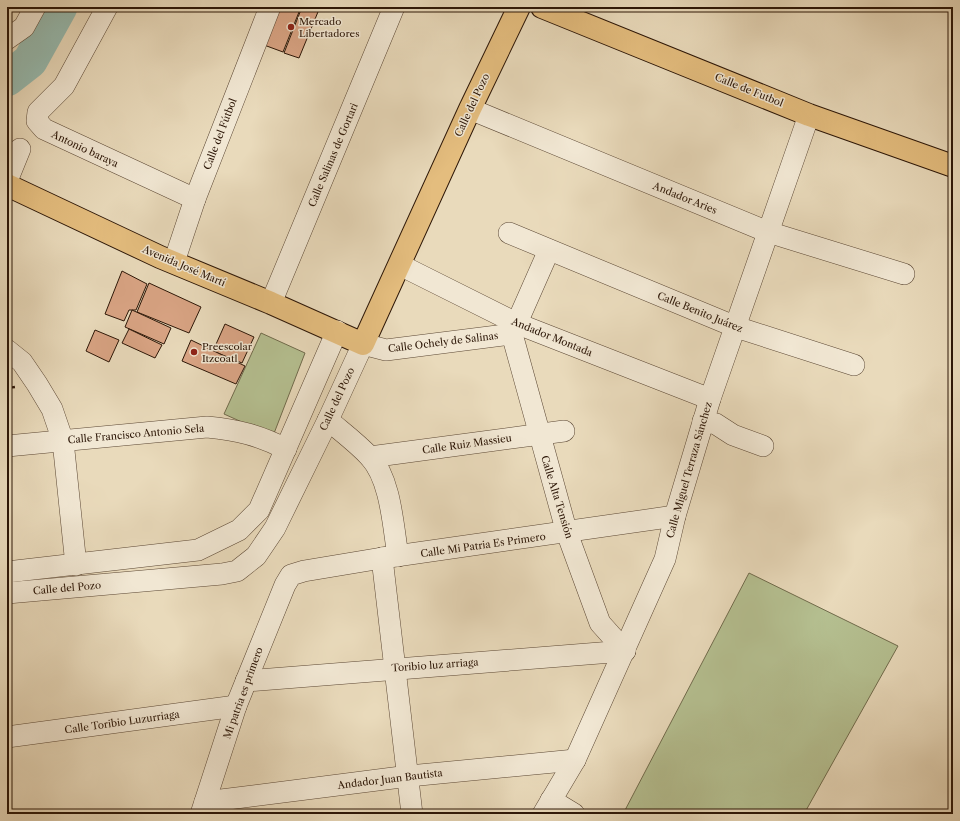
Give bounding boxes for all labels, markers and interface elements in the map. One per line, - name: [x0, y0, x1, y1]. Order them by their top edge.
- place label: Mercado Libertadores: [299, 15, 360, 40]
- marker: Mercado Libertadores: [286, 22, 296, 32]
- street label: Calle de Futbol: [713, 70, 785, 110]
- street label: Calle del Pozo: [452, 71, 492, 139]
- street label: Calle del Fútbol: [200, 96, 240, 172]
- street label: Calle Salinas de Gortari: [305, 101, 361, 209]
- street label: Antonio baraya: [48, 127, 121, 171]
- street label: Andador Aries: [650, 179, 719, 217]
- street label: Avenida José Martí: [140, 242, 228, 289]
- street label: Calle Benito Juárez: [655, 289, 745, 335]
- street label: Andador Montada: [509, 314, 595, 359]
- street label: Calle Ochely de Salinas: [387, 329, 499, 355]
- place label: Preescolar Itzcoatl: [202, 340, 253, 365]
- marker: Preescolar Itzcoatl: [189, 347, 199, 357]
- street label: Calle del Pozo: [317, 365, 357, 433]
- street label: Calle Miguel Terraza Sánchez: [663, 400, 715, 540]
- street label: Calle Francisco Antonio Sela: [67, 421, 205, 446]
- street label: Calle Ruiz Massieu: [421, 431, 513, 457]
- street label: Calle Alta Tensión: [538, 454, 576, 541]
- street label: Calle Mi Patria Es Primero: [420, 530, 546, 560]
- street label: Calle del Pozo: [32, 579, 102, 597]
- street label: Mi patria es primero: [220, 645, 266, 741]
- street label: Toribio luz arriaga: [391, 655, 480, 675]
- street label: Calle Toribio Luzurriaga: [64, 707, 181, 737]
- street label: Andador Juan Bautista: [336, 766, 444, 792]

